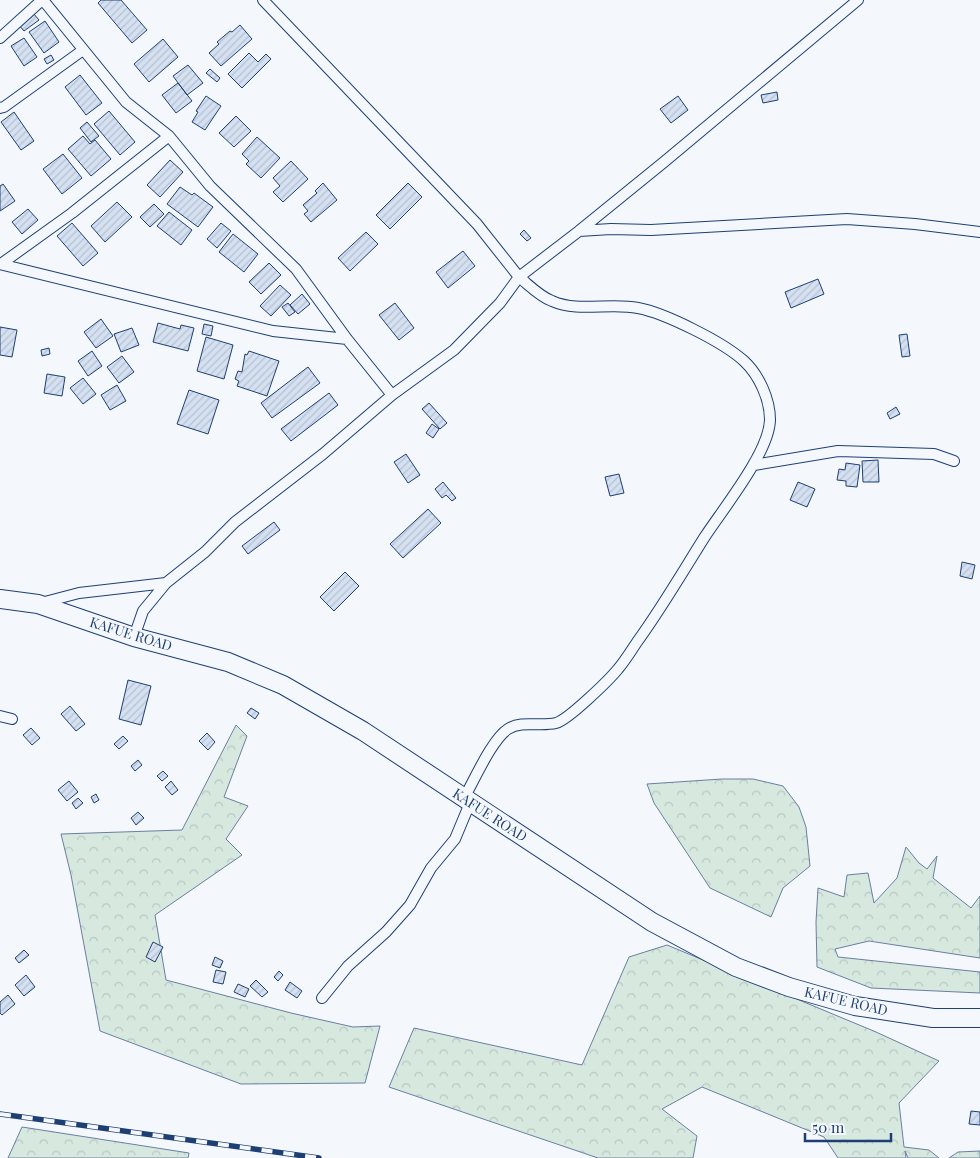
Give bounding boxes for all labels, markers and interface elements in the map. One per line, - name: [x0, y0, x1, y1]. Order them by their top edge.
- street label: KAFUE ROAD: [88, 612, 175, 655]
- street label: KAFUE ROAD: [449, 783, 531, 846]
- street label: KAFUE ROAD: [803, 982, 890, 1019]
- scale bar: [805, 1110, 891, 1142]
- text: 50 m: [812, 1117, 845, 1137]

